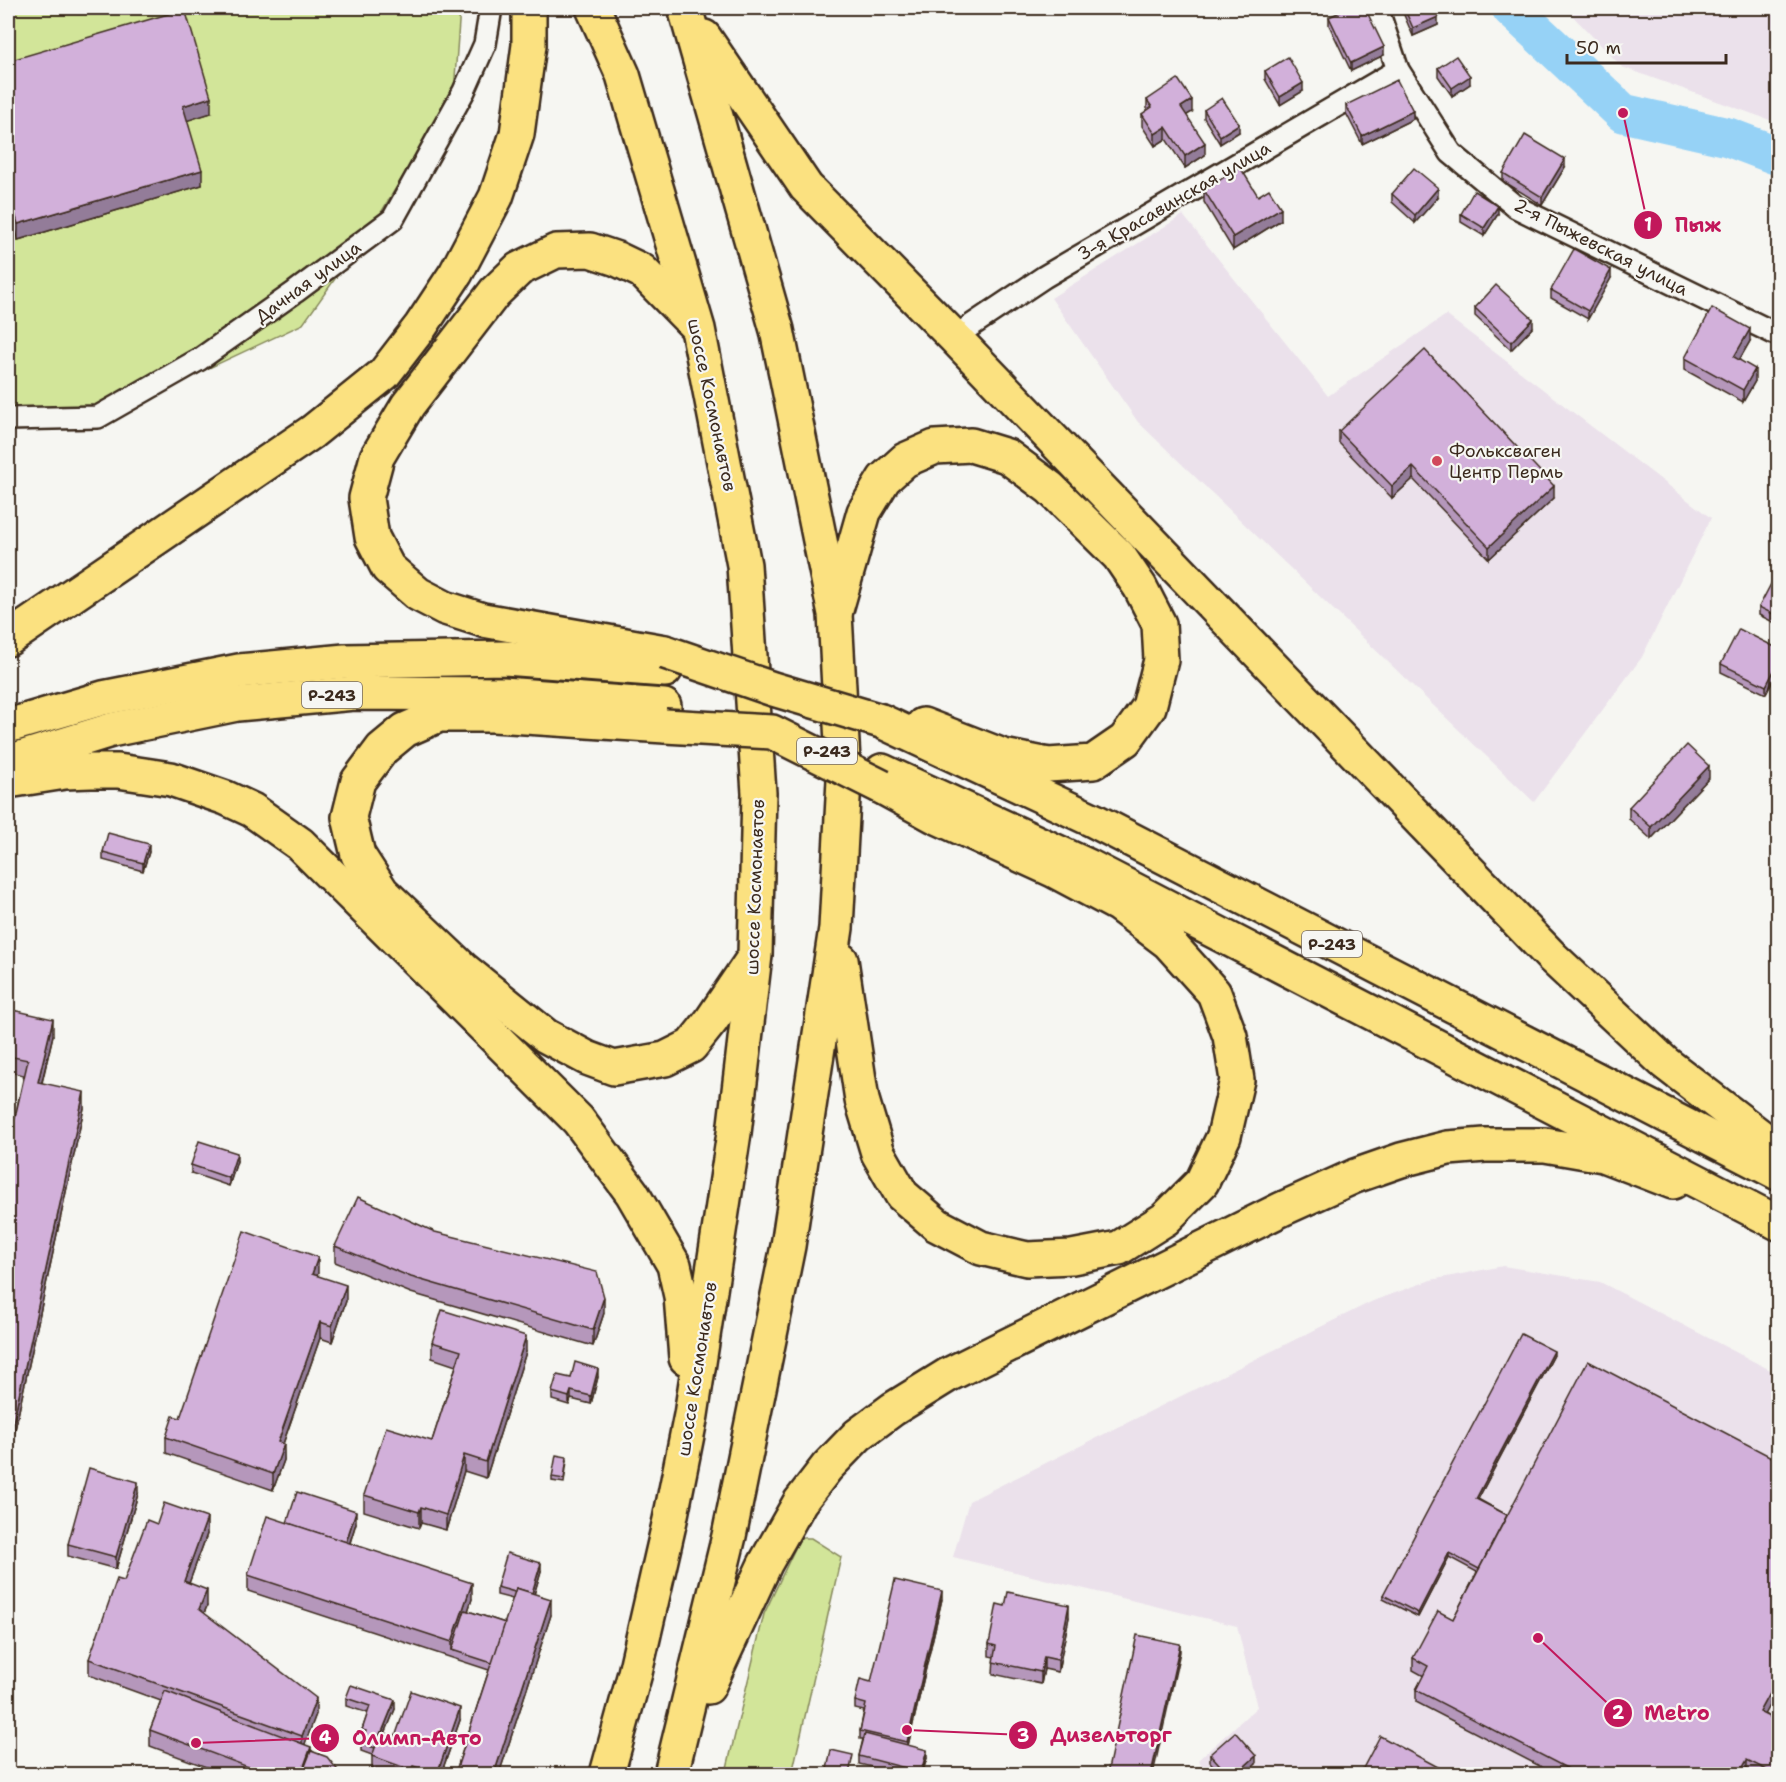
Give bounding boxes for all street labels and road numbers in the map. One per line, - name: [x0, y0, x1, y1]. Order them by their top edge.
- street label: 3-я Красавинская улица: [1073, 136, 1275, 266]
- street label: 2-я Пыжевская улица: [1510, 193, 1692, 301]
- street label: Дачная улица: [250, 235, 366, 329]
- street label: шоссе Космонавтов: [682, 316, 742, 494]
- road number: Р-243: [302, 682, 362, 708]
- road number: Р-243: [797, 738, 857, 764]
- street label: шоссе Космонавтов: [740, 799, 770, 975]
- road number: Р-243: [1302, 931, 1362, 957]
- street label: шоссе Космонавтов: [671, 1280, 723, 1458]

